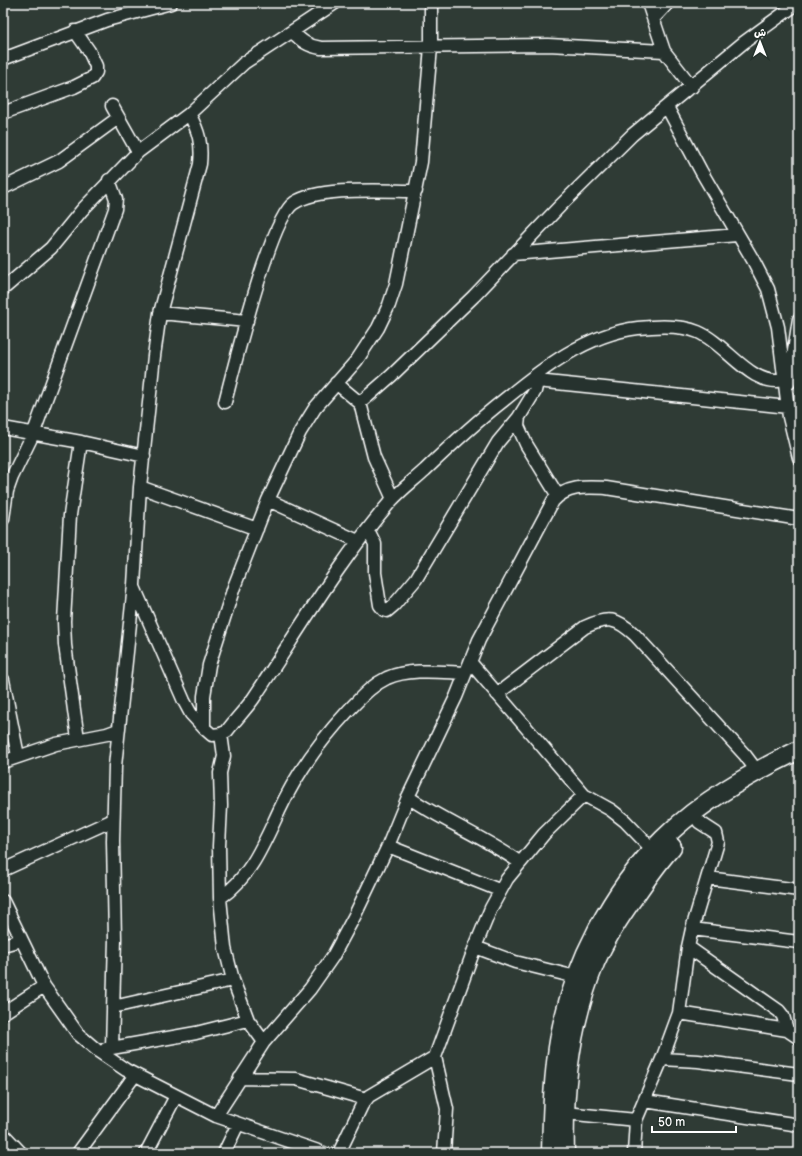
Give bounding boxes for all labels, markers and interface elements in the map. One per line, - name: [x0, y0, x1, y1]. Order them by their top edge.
- north arrow: [740, 22, 780, 62]
- text: ش: [754, 26, 766, 39]
- scale bar: [652, 1108, 736, 1134]
- text: 50 m: [658, 1115, 685, 1130]

